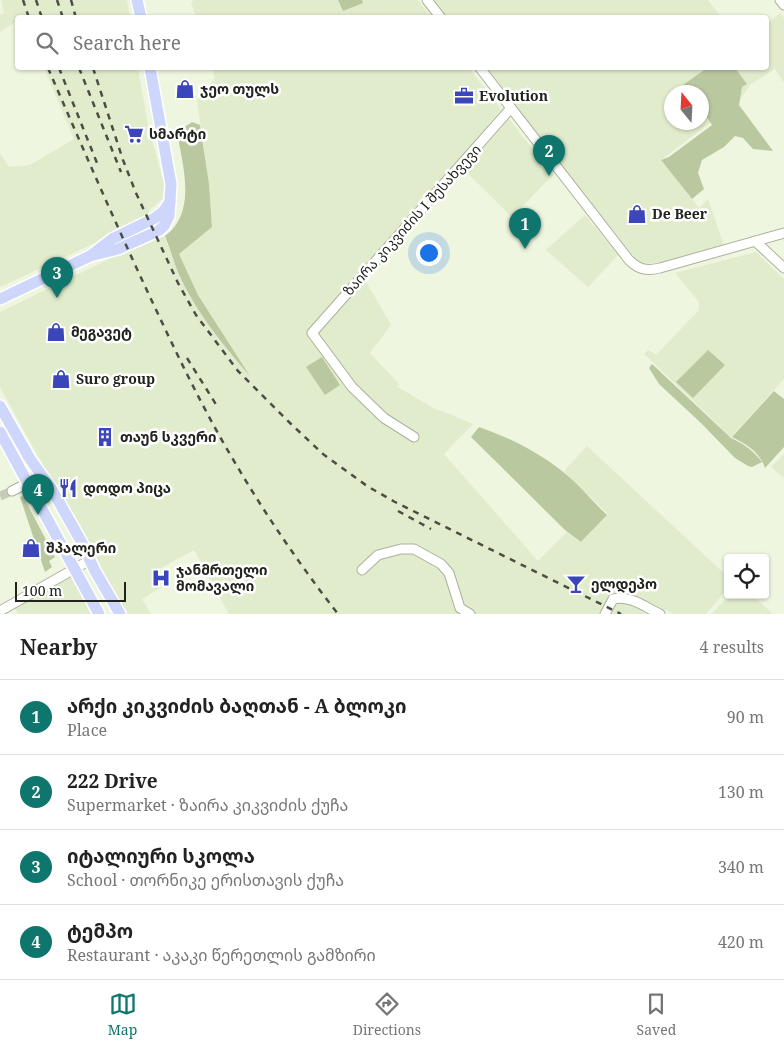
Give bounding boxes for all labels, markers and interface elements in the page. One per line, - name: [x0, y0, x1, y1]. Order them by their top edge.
- search box: [15, 15, 769, 70]
- icon: search: [33, 29, 61, 57]
- text: Search here: [73, 30, 181, 56]
- shop icon: ჯეო თულს: [174, 78, 196, 100]
- place label: ჯეო თულს: [200, 79, 279, 98]
- office icon: Evolution: [453, 85, 475, 107]
- north arrow: [664, 85, 709, 130]
- place label: Evolution: [479, 86, 548, 105]
- supermarket icon: სმარტი: [123, 123, 145, 145]
- place label: სმარტი: [149, 124, 206, 143]
- pin: 2: [533, 135, 565, 176]
- street label: ზაირა კიკვიძის I შესახვევი: [339, 140, 485, 299]
- shop icon: De Beer: [626, 203, 648, 225]
- place label: De Beer: [652, 204, 708, 223]
- pin: 1: [509, 208, 541, 249]
- your location: [416, 240, 442, 266]
- pin: 3: [41, 257, 73, 298]
- shop icon: მეგავეტ: [45, 321, 67, 343]
- place label: მეგავეტ: [71, 322, 132, 341]
- shop icon: Suro group: [50, 368, 72, 390]
- place label: Suro group: [76, 369, 155, 388]
- building icon: თაუნ სკვერი: [94, 426, 116, 448]
- place label: თაუნ სკვერი: [120, 427, 216, 446]
- pin: 4: [22, 474, 54, 515]
- restaurant icon: დოდო პიცა: [57, 477, 79, 499]
- place label: დოდო პიცა: [83, 478, 171, 497]
- shop icon: შპალერი: [20, 537, 42, 559]
- place label: შპალერი: [46, 538, 116, 557]
- map controls: [724, 554, 769, 599]
- button: locate: [724, 554, 769, 599]
- place label: ჯანმრთელი მომავალი: [176, 560, 267, 595]
- hospital icon: ჯანმრთელი მომავალი: [150, 567, 172, 589]
- bar icon: ელდეპო: [565, 573, 587, 595]
- place label: ელდეპო: [591, 574, 657, 593]
- scale bar: [15, 579, 126, 602]
- text: 100 m: [22, 581, 62, 600]
- text: Nearby: [20, 633, 98, 661]
- text: 4 results: [700, 636, 764, 658]
- text: არქი კიკვიძის ბაღთან - A ბლოკი: [67, 693, 406, 719]
- text: 1: [31, 706, 41, 728]
- text: 90 m: [727, 706, 764, 728]
- text: Place: [67, 719, 107, 741]
- text: 222 Drive: [67, 768, 158, 794]
- text: 2: [31, 781, 41, 803]
- text: 130 m: [718, 781, 764, 803]
- text: Supermarket · ზაირა კიკვიძის ქუჩა: [67, 794, 348, 816]
- text: იტალიური სკოლა: [67, 843, 255, 869]
- text: 3: [31, 856, 41, 878]
- text: 340 m: [718, 856, 764, 878]
- text: School · თორნიკე ერისთავის ქუჩა: [67, 869, 344, 891]
- text: ტემპო: [67, 918, 133, 944]
- text: 4: [31, 931, 41, 953]
- text: 420 m: [718, 931, 764, 953]
- text: Restaurant · აკაკი წერეთლის გამზირი: [67, 944, 376, 966]
- tab: Map: [108, 990, 137, 1039]
- tab: Directions: [353, 990, 421, 1039]
- tab: Saved: [637, 990, 676, 1039]

